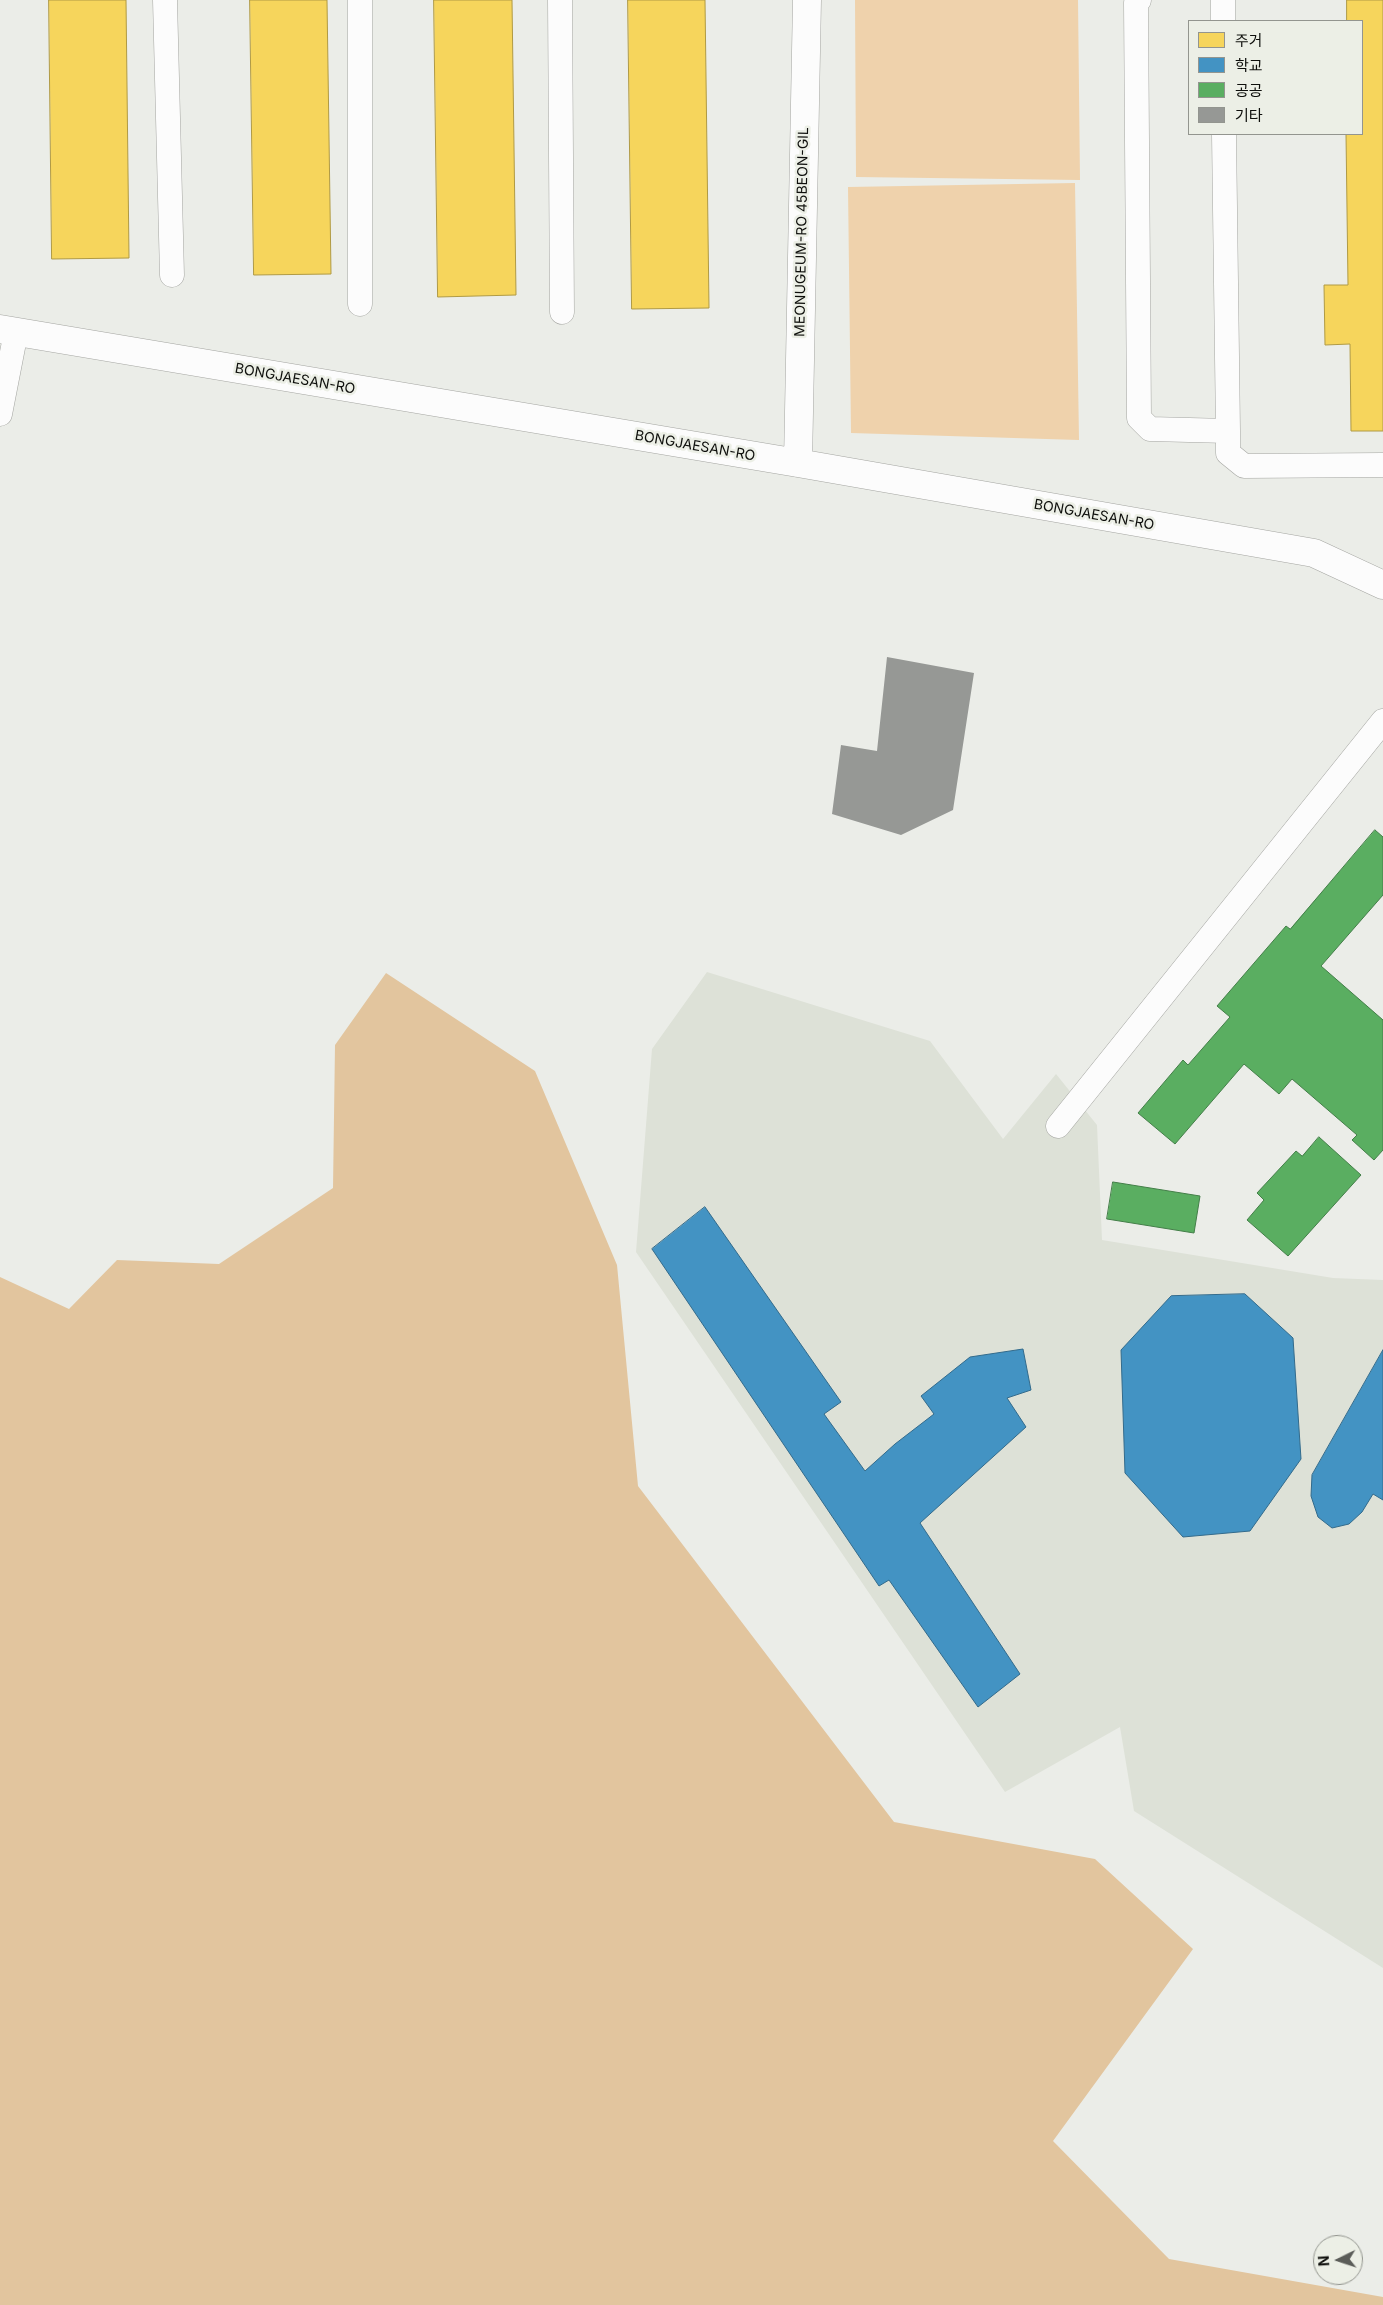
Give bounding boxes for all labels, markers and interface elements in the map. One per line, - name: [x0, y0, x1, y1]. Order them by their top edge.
- legend: [1188, 20, 1363, 135]
- text: 주거: [1235, 31, 1263, 50]
- text: 학교: [1235, 56, 1263, 75]
- text: 공공: [1235, 81, 1263, 100]
- text: 기타: [1235, 106, 1263, 125]
- street label: MEONUGEUM-RO 45BEON-GIL: [792, 127, 812, 337]
- street label: BONGJAESAN-RO: [233, 360, 357, 398]
- street label: BONGJAESAN-RO: [633, 427, 757, 465]
- street label: BONGJAESAN-RO: [1032, 496, 1156, 534]
- north arrow: [1313, 2235, 1363, 2285]
- text: N: [1315, 2255, 1332, 2267]

